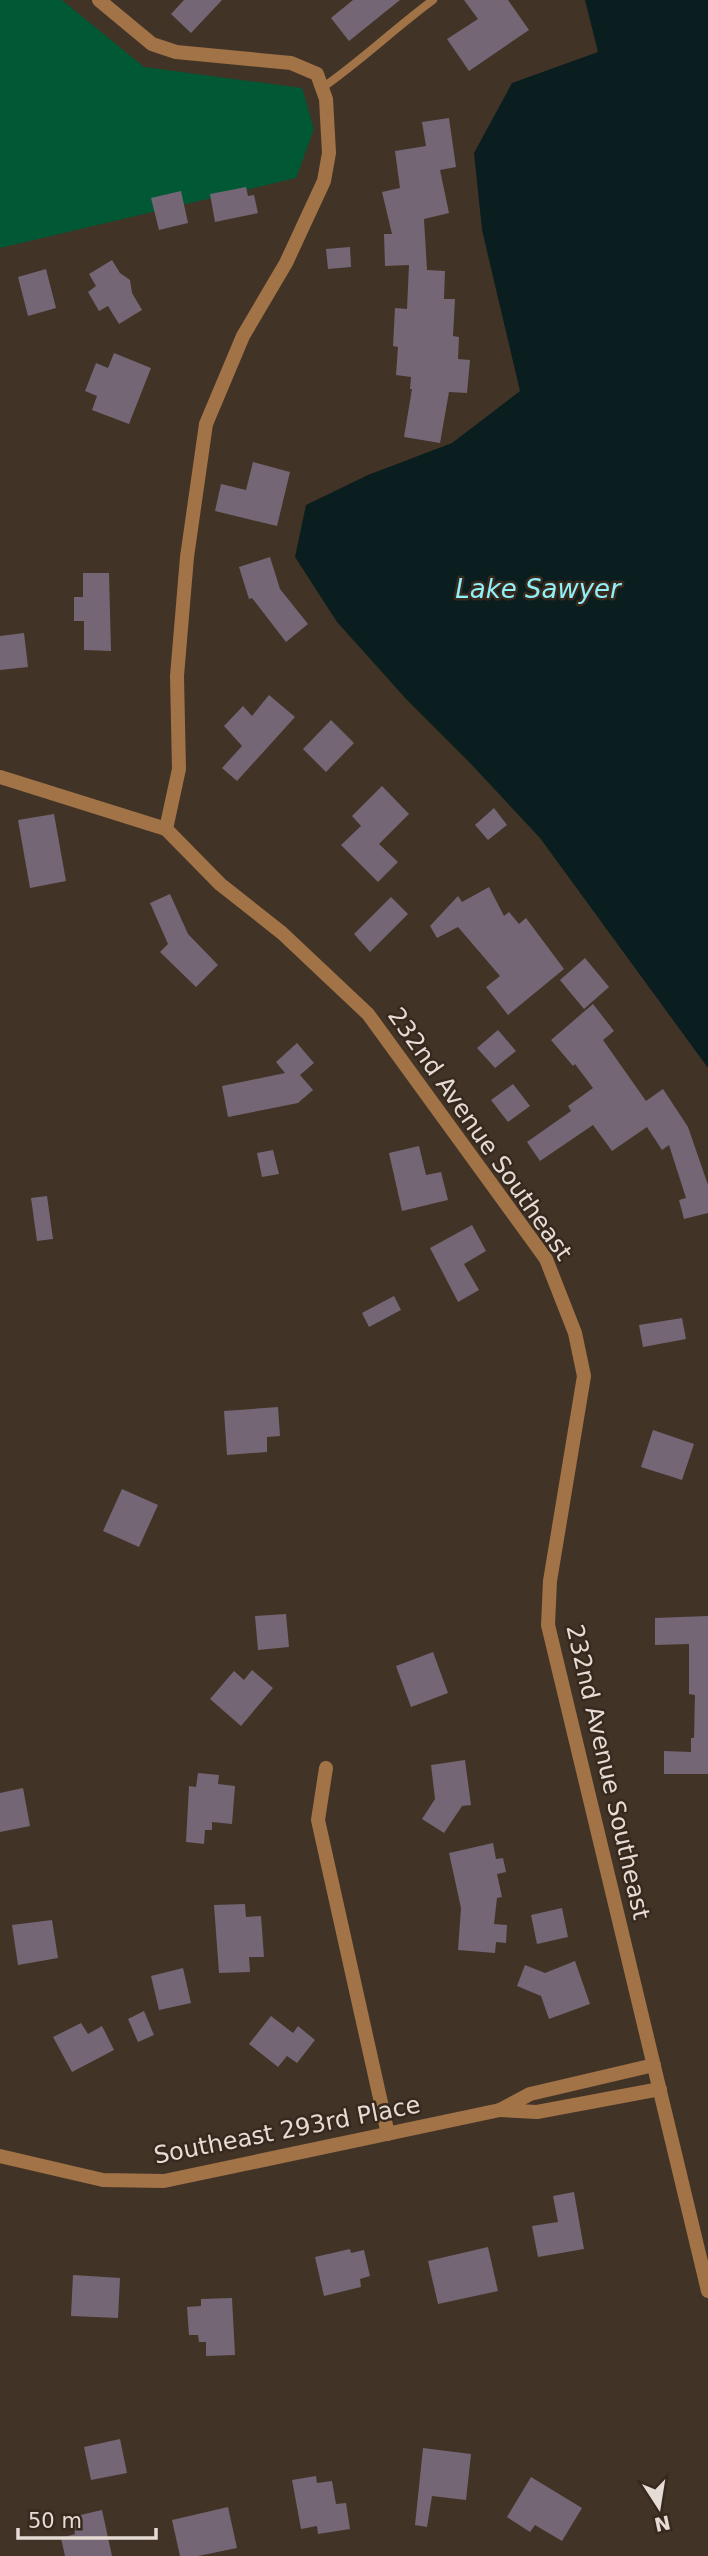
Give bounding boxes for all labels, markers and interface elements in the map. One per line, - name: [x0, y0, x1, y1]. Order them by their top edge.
- water label: Lake Sawyer: [455, 574, 623, 604]
- street label: 232nd Avenue Southeast: [382, 1002, 578, 1266]
- street label: 232nd Avenue Southeast: [560, 1622, 656, 1922]
- street label: Southeast 293rd Place: [151, 2090, 423, 2170]
- north arrow: [624, 2472, 694, 2542]
- scale bar: [18, 2496, 156, 2540]
- text: 50 m: [28, 2509, 82, 2533]
- text: N: [652, 2511, 673, 2536]

